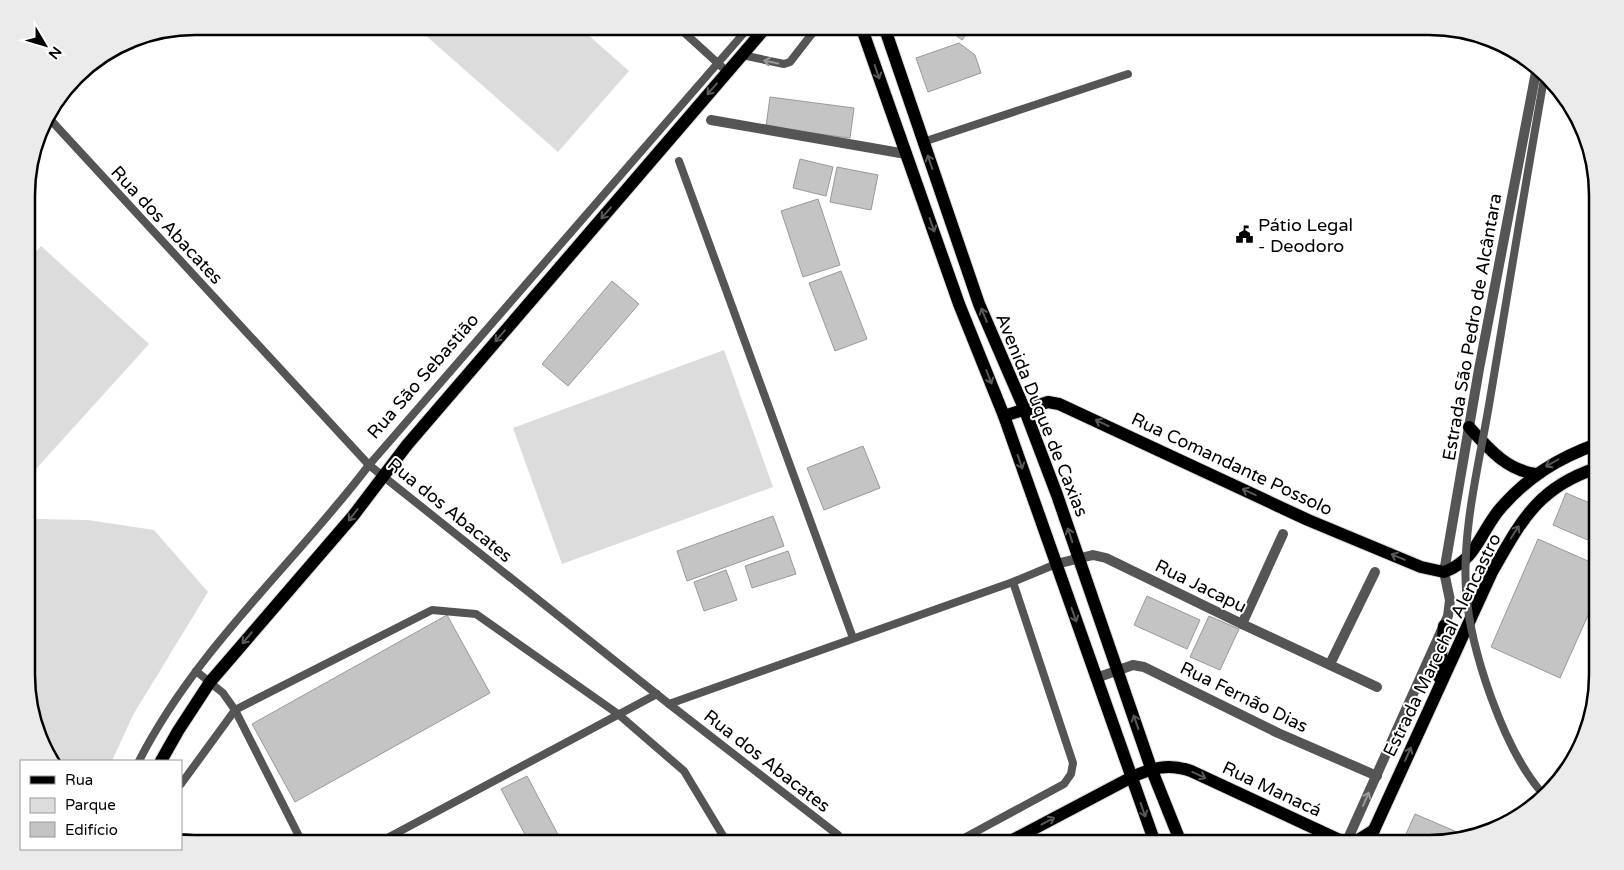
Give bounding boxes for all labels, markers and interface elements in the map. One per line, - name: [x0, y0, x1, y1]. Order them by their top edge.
- north arrow: [20, 20, 70, 70]
- text: N: [45, 43, 65, 62]
- one-way arrow: [764, 56, 780, 66]
- one-way arrow: [873, 64, 882, 80]
- one-way arrow: [706, 83, 718, 96]
- one-way arrow: [924, 154, 934, 170]
- street label: Rua dos Abacates: [106, 161, 228, 289]
- street label: Estrada São Pedro de Alcântara: [1438, 192, 1506, 462]
- one-way arrow: [600, 206, 612, 219]
- place label: Pátio Legal - Deodoro: [1258, 214, 1353, 257]
- one-way arrow: [928, 217, 937, 233]
- public building icon: Pátio Legal - Deodoro: [1234, 225, 1254, 245]
- one-way arrow: [978, 308, 988, 323]
- street label: Rua São Sebastião: [362, 309, 484, 443]
- street label: Avenida Duque de Caxias: [991, 310, 1093, 520]
- one-way arrow: [495, 329, 506, 342]
- one-way arrow: [985, 369, 995, 384]
- street label: Rua Comandante Possolo: [1128, 408, 1336, 520]
- one-way arrow: [1095, 418, 1110, 427]
- street label: Rua dos Abacates: [383, 453, 517, 567]
- one-way arrow: [1016, 453, 1026, 469]
- one-way arrow: [1545, 458, 1560, 468]
- one-way arrow: [1242, 487, 1257, 496]
- one-way arrow: [348, 508, 359, 521]
- one-way arrow: [1510, 525, 1521, 539]
- one-way arrow: [1065, 528, 1075, 544]
- street label: Estrada Marechal Alencastro: [1378, 530, 1506, 760]
- one-way arrow: [1391, 552, 1406, 561]
- street label: Rua Jacapu: [1152, 554, 1250, 618]
- one-way arrow: [1070, 607, 1079, 622]
- one-way arrow: [242, 631, 253, 644]
- street label: Rua Fernão Dias: [1177, 657, 1311, 737]
- street label: Rua dos Abacates: [700, 705, 834, 817]
- one-way arrow: [1130, 714, 1140, 730]
- one-way arrow: [1404, 747, 1414, 762]
- street label: Rua Manacá: [1219, 756, 1325, 822]
- legend: [20, 760, 182, 850]
- one-way arrow: [1191, 770, 1206, 780]
- text: Rua: [65, 771, 93, 789]
- one-way arrow: [1362, 792, 1372, 807]
- text: Parque: [65, 796, 116, 814]
- one-way arrow: [1139, 802, 1148, 818]
- one-way arrow: [1041, 816, 1056, 826]
- text: Edifício: [65, 821, 118, 839]

